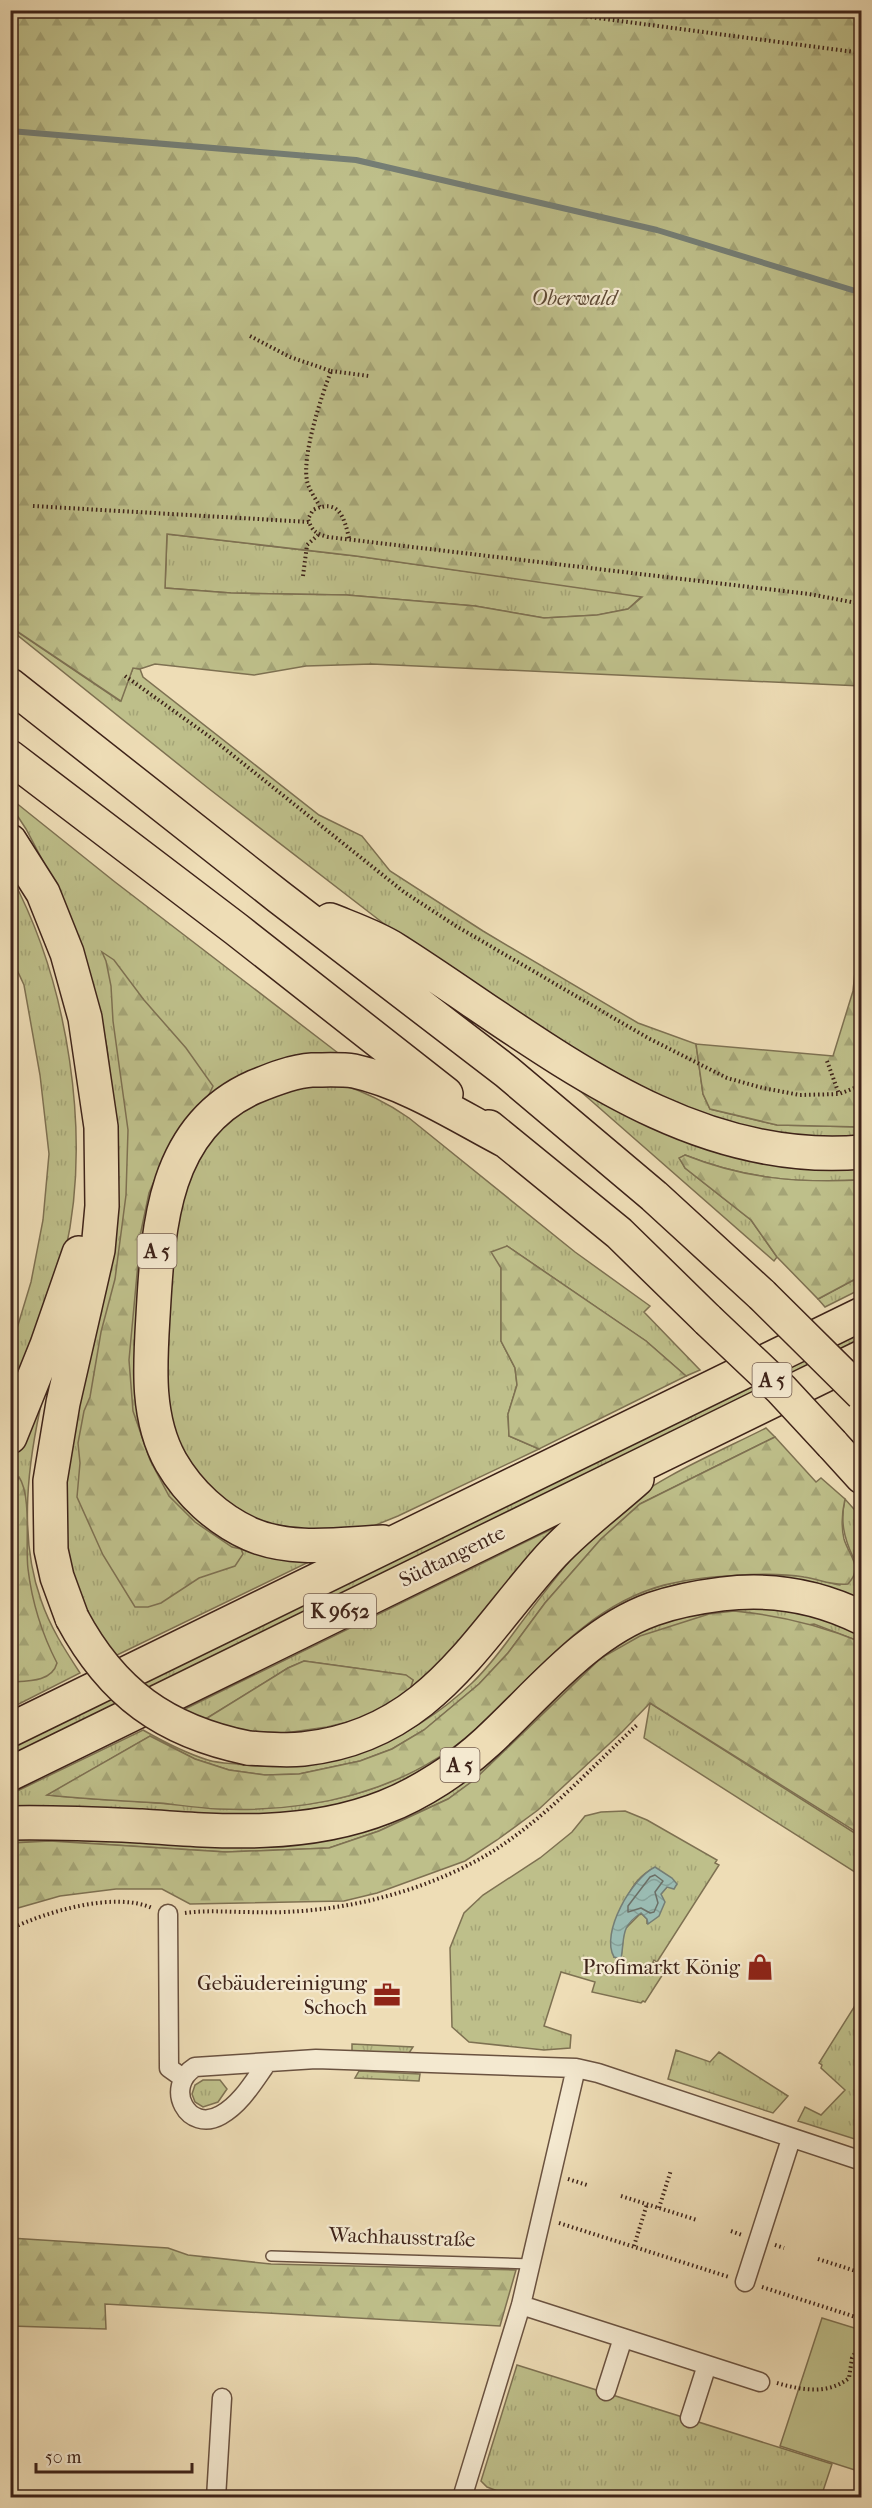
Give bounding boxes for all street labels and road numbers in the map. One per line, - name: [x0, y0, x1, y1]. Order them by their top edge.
- road number: A 5: [138, 1234, 176, 1268]
- road number: A 5: [752, 1363, 792, 1397]
- street label: Südtangente: [395, 1520, 509, 1592]
- road number: K 9652: [304, 1594, 376, 1628]
- road number: A 5: [440, 1748, 480, 1782]
- street label: Wachhausstraße: [327, 2222, 476, 2252]

